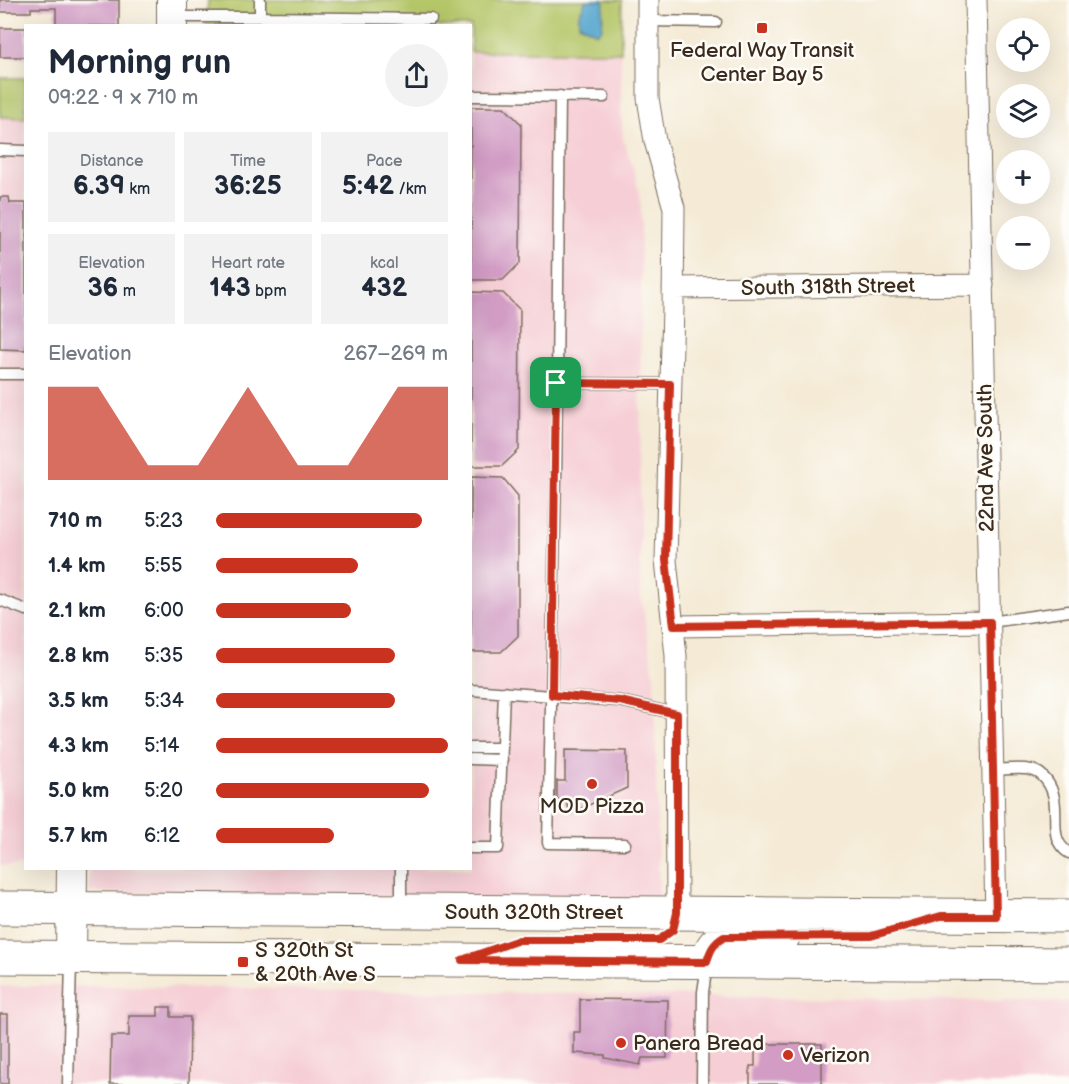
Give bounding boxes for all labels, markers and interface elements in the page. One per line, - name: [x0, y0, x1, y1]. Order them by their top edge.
- map controls: [996, 18, 1050, 270]
- button: locate: [996, 18, 1050, 72]
- marker: Federal Way Transit Center Bay 5: [755, 21, 769, 35]
- place label: Federal Way Transit Center Bay 5: [670, 38, 855, 87]
- text: Morning run: [48, 43, 231, 83]
- button: share: [385, 44, 448, 107]
- button: layers: [996, 84, 1050, 138]
- text: 09:22 · 9 × 710 m: [48, 86, 198, 110]
- button: +: [996, 150, 1050, 204]
- text: Distance: [80, 152, 144, 171]
- text: Time: [230, 152, 266, 171]
- text: Pace: [366, 152, 403, 171]
- text: 6.39: [73, 171, 125, 202]
- text: 36:25: [214, 171, 282, 202]
- text: 5:42: [342, 171, 394, 202]
- text: km: [125, 180, 150, 199]
- text: /km: [394, 180, 427, 199]
- button: −: [996, 216, 1050, 270]
- text: Elevation: [78, 254, 145, 273]
- text: Heart rate: [211, 254, 285, 273]
- text: kcal: [370, 254, 399, 273]
- text: 36: [87, 273, 118, 304]
- text: 143: [209, 273, 251, 304]
- text: 432: [361, 273, 407, 304]
- street label: South 318th Street: [741, 273, 916, 301]
- text: m: [118, 282, 136, 301]
- text: bpm: [251, 282, 287, 301]
- text: Elevation: [48, 342, 131, 366]
- text: 267–269 m: [343, 342, 448, 366]
- pin: [530, 357, 581, 408]
- icon: arrive: [539, 366, 572, 399]
- street label: 22nd Ave South: [972, 384, 1000, 532]
- text: 710 m: [48, 509, 102, 533]
- text: 5:23: [144, 509, 183, 533]
- text: 1.4 km: [48, 554, 106, 578]
- text: 5:55: [144, 554, 182, 578]
- text: 2.1 km: [48, 599, 106, 623]
- text: 6:00: [144, 599, 184, 623]
- text: 2.8 km: [48, 644, 109, 668]
- text: 5:35: [144, 644, 183, 668]
- text: 3.5 km: [48, 689, 109, 713]
- text: 5:34: [144, 689, 184, 713]
- text: 4.3 km: [48, 734, 109, 758]
- text: 5:14: [144, 734, 179, 758]
- marker: MOD Pizza: [585, 777, 599, 791]
- text: 5.0 km: [48, 779, 109, 803]
- text: 5:20: [144, 779, 183, 803]
- place label: MOD Pizza: [540, 794, 644, 819]
- text: 5.7 km: [48, 824, 108, 848]
- text: 6:12: [144, 824, 180, 848]
- street label: South 320th Street: [445, 900, 624, 925]
- place label: S 320th St & 20th Ave S: [255, 938, 376, 987]
- marker: S 320th St & 20th Ave S: [236, 955, 250, 969]
- place label: Panera Bread: [633, 1031, 764, 1056]
- marker: Panera Bread: [614, 1036, 628, 1050]
- place label: Verizon: [800, 1043, 870, 1068]
- marker: Verizon: [781, 1048, 795, 1062]

